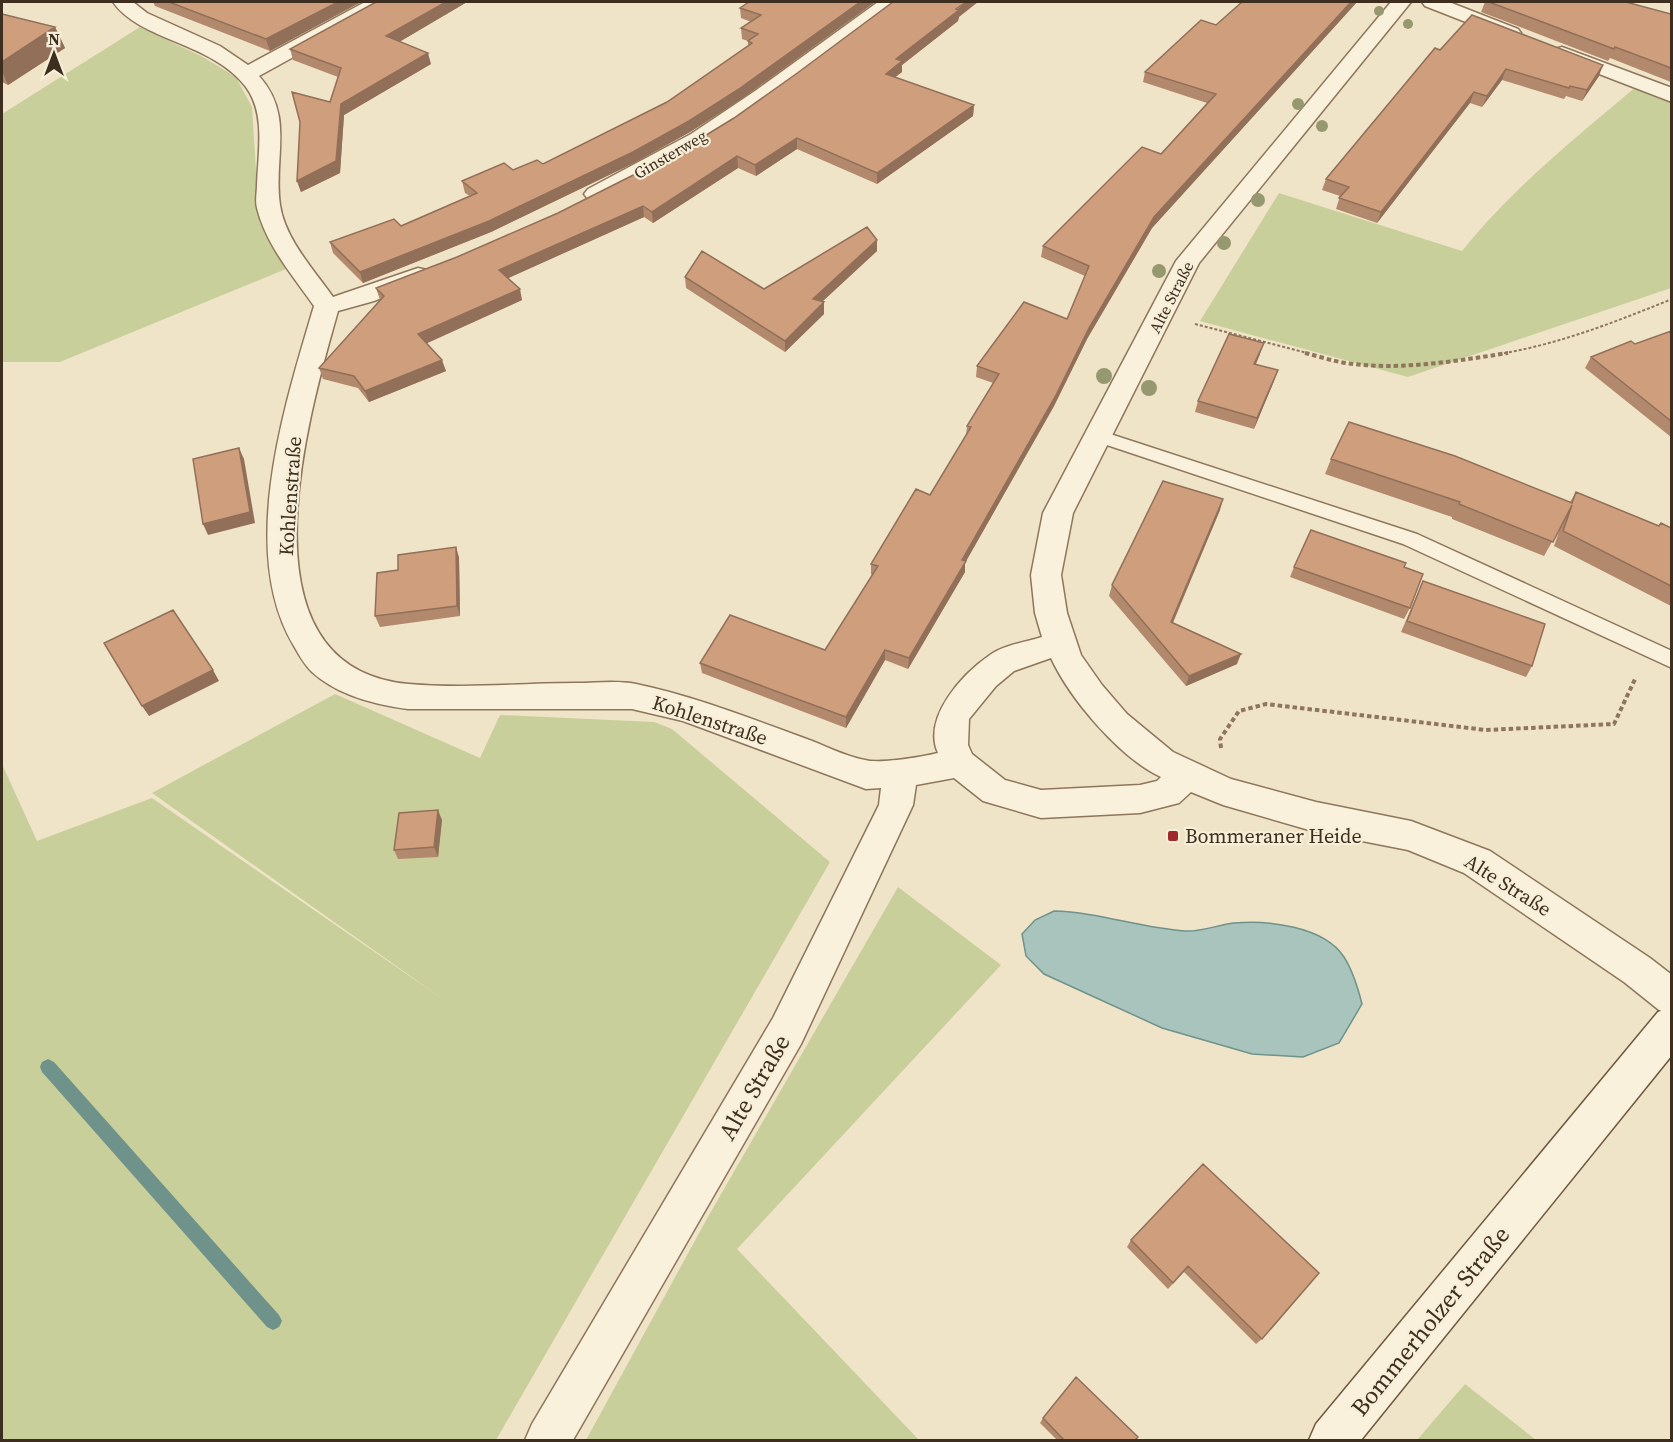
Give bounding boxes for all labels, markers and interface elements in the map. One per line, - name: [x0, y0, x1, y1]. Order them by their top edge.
- north arrow: [24, 24, 84, 84]
- text: N: [48, 28, 60, 50]
- street label: Ginsterweg: [629, 124, 711, 184]
- street label: Alte Straße: [1143, 257, 1199, 337]
- street label: Kohlenstraße: [272, 435, 308, 557]
- street label: Kohlenstraße: [649, 688, 771, 752]
- place label: Bommeraner Heide: [1185, 822, 1362, 850]
- marker: Bommeraner Heide: [1166, 829, 1180, 843]
- street label: Alte Straße: [1459, 847, 1557, 923]
- street label: Alte Straße: [710, 1028, 798, 1146]
- street label: Bommerholzer Straße: [1343, 1219, 1517, 1423]

